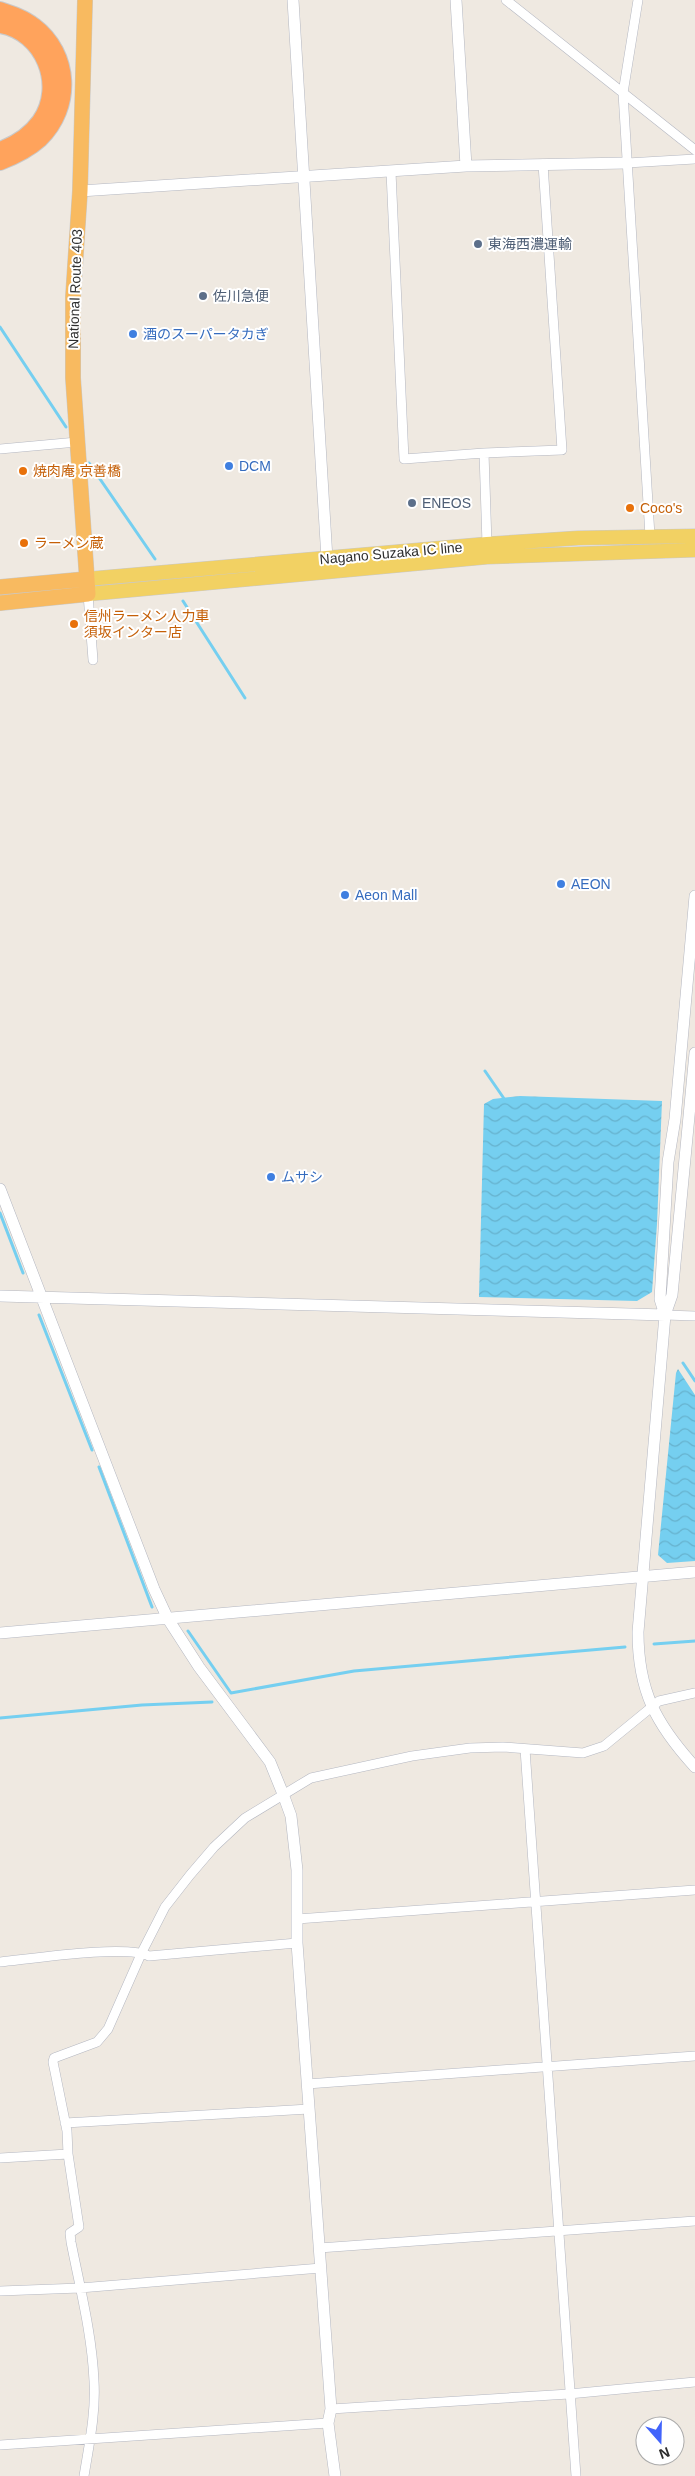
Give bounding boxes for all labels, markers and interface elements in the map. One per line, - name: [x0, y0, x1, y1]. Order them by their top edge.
- street label: National Route 403: [65, 229, 85, 349]
- place label: 東海西濃運輸: [488, 236, 572, 252]
- marker: 東海西濃運輸: [472, 238, 484, 250]
- place label: 佐川急便: [213, 288, 269, 304]
- marker: 佐川急便: [197, 290, 209, 302]
- place label: 酒のスーパータカぎ: [143, 326, 269, 342]
- marker: 酒のスーパータカぎ: [127, 328, 139, 340]
- place label: DCM: [239, 458, 271, 474]
- marker: DCM: [223, 460, 235, 472]
- place label: 焼肉庵 京善橋: [33, 463, 121, 479]
- marker: 焼肉庵 京善橋: [17, 465, 29, 477]
- place label: ENEOS: [422, 495, 471, 511]
- marker: ENEOS: [406, 497, 418, 509]
- place label: Coco's: [640, 500, 682, 516]
- marker: Coco's: [624, 502, 636, 514]
- place label: ラーメン蔵: [34, 535, 103, 551]
- marker: ラーメン蔵: [18, 537, 30, 549]
- street label: Nagano Suzaka IC line: [319, 539, 463, 567]
- place label: 信州ラーメン人力車 須坂インター店: [84, 608, 209, 640]
- marker: 信州ラーメン人力車 須坂インター店: [68, 618, 80, 630]
- place label: AEON: [571, 876, 611, 892]
- marker: AEON: [555, 878, 567, 890]
- place label: Aeon Mall: [355, 887, 417, 903]
- marker: Aeon Mall: [339, 889, 351, 901]
- place label: ムサシ: [281, 1169, 323, 1185]
- marker: ムサシ: [265, 1171, 277, 1183]
- north arrow: [635, 2416, 685, 2466]
- text: N: [657, 2444, 672, 2462]

